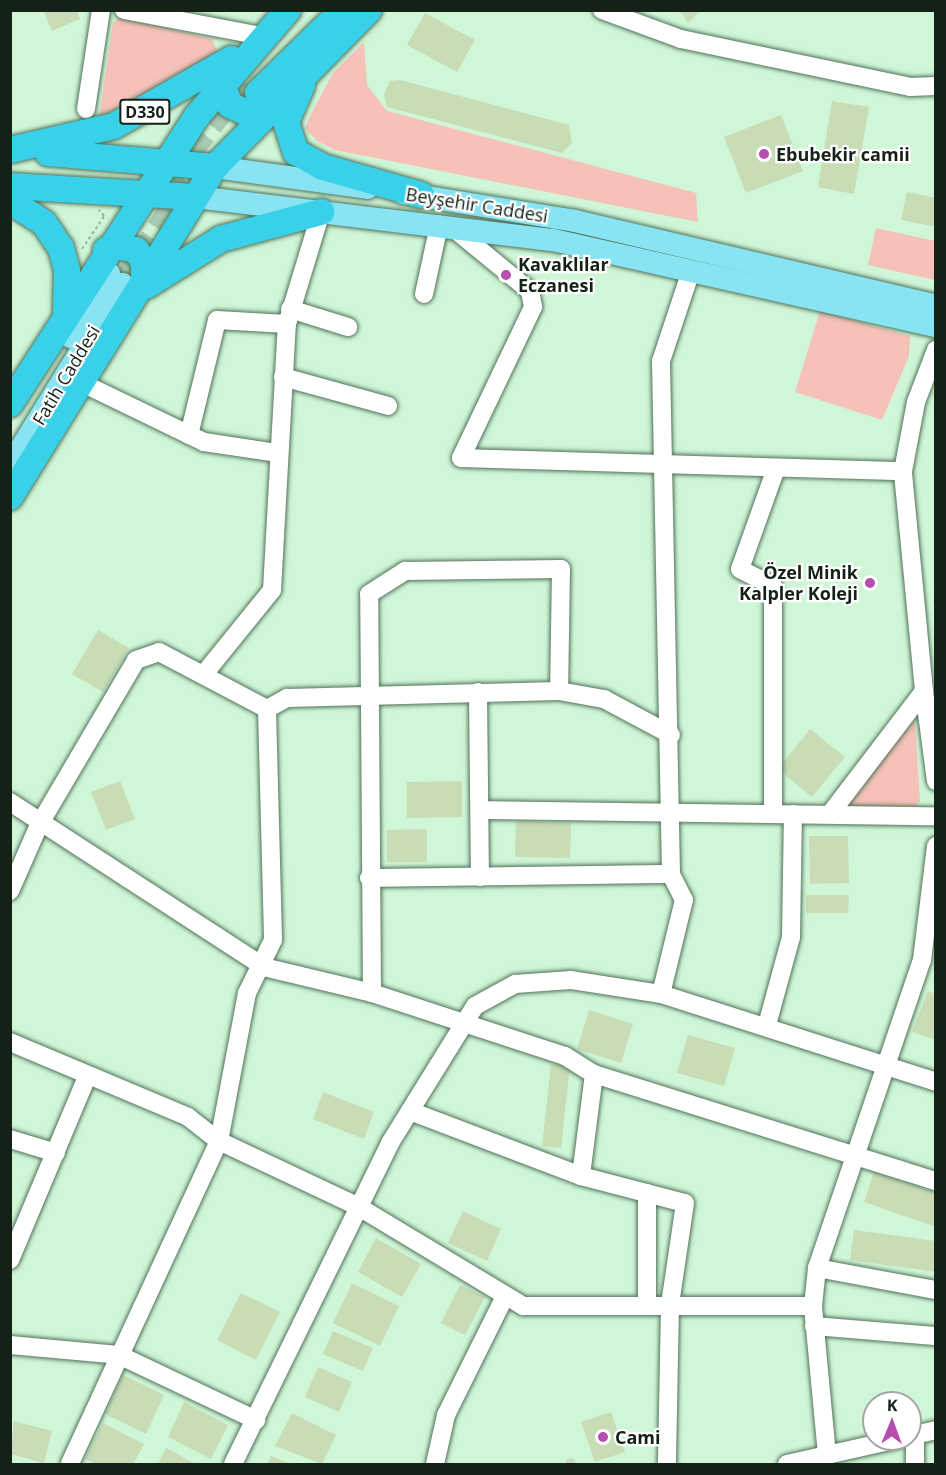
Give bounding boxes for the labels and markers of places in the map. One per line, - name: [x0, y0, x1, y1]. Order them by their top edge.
- place label: Ebubekir camii: [776, 143, 910, 165]
- marker: Ebubekir camii: [757, 147, 771, 161]
- place label: Kavaklılar Eczanesi: [518, 254, 609, 296]
- marker: Kavaklılar Eczanesi: [499, 268, 513, 282]
- place label: Özel Minik Kalpler Koleji: [739, 562, 858, 604]
- marker: Özel Minik Kalpler Koleji: [863, 576, 877, 590]
- place label: Cami: [615, 1426, 661, 1448]
- marker: Cami: [596, 1430, 610, 1444]

